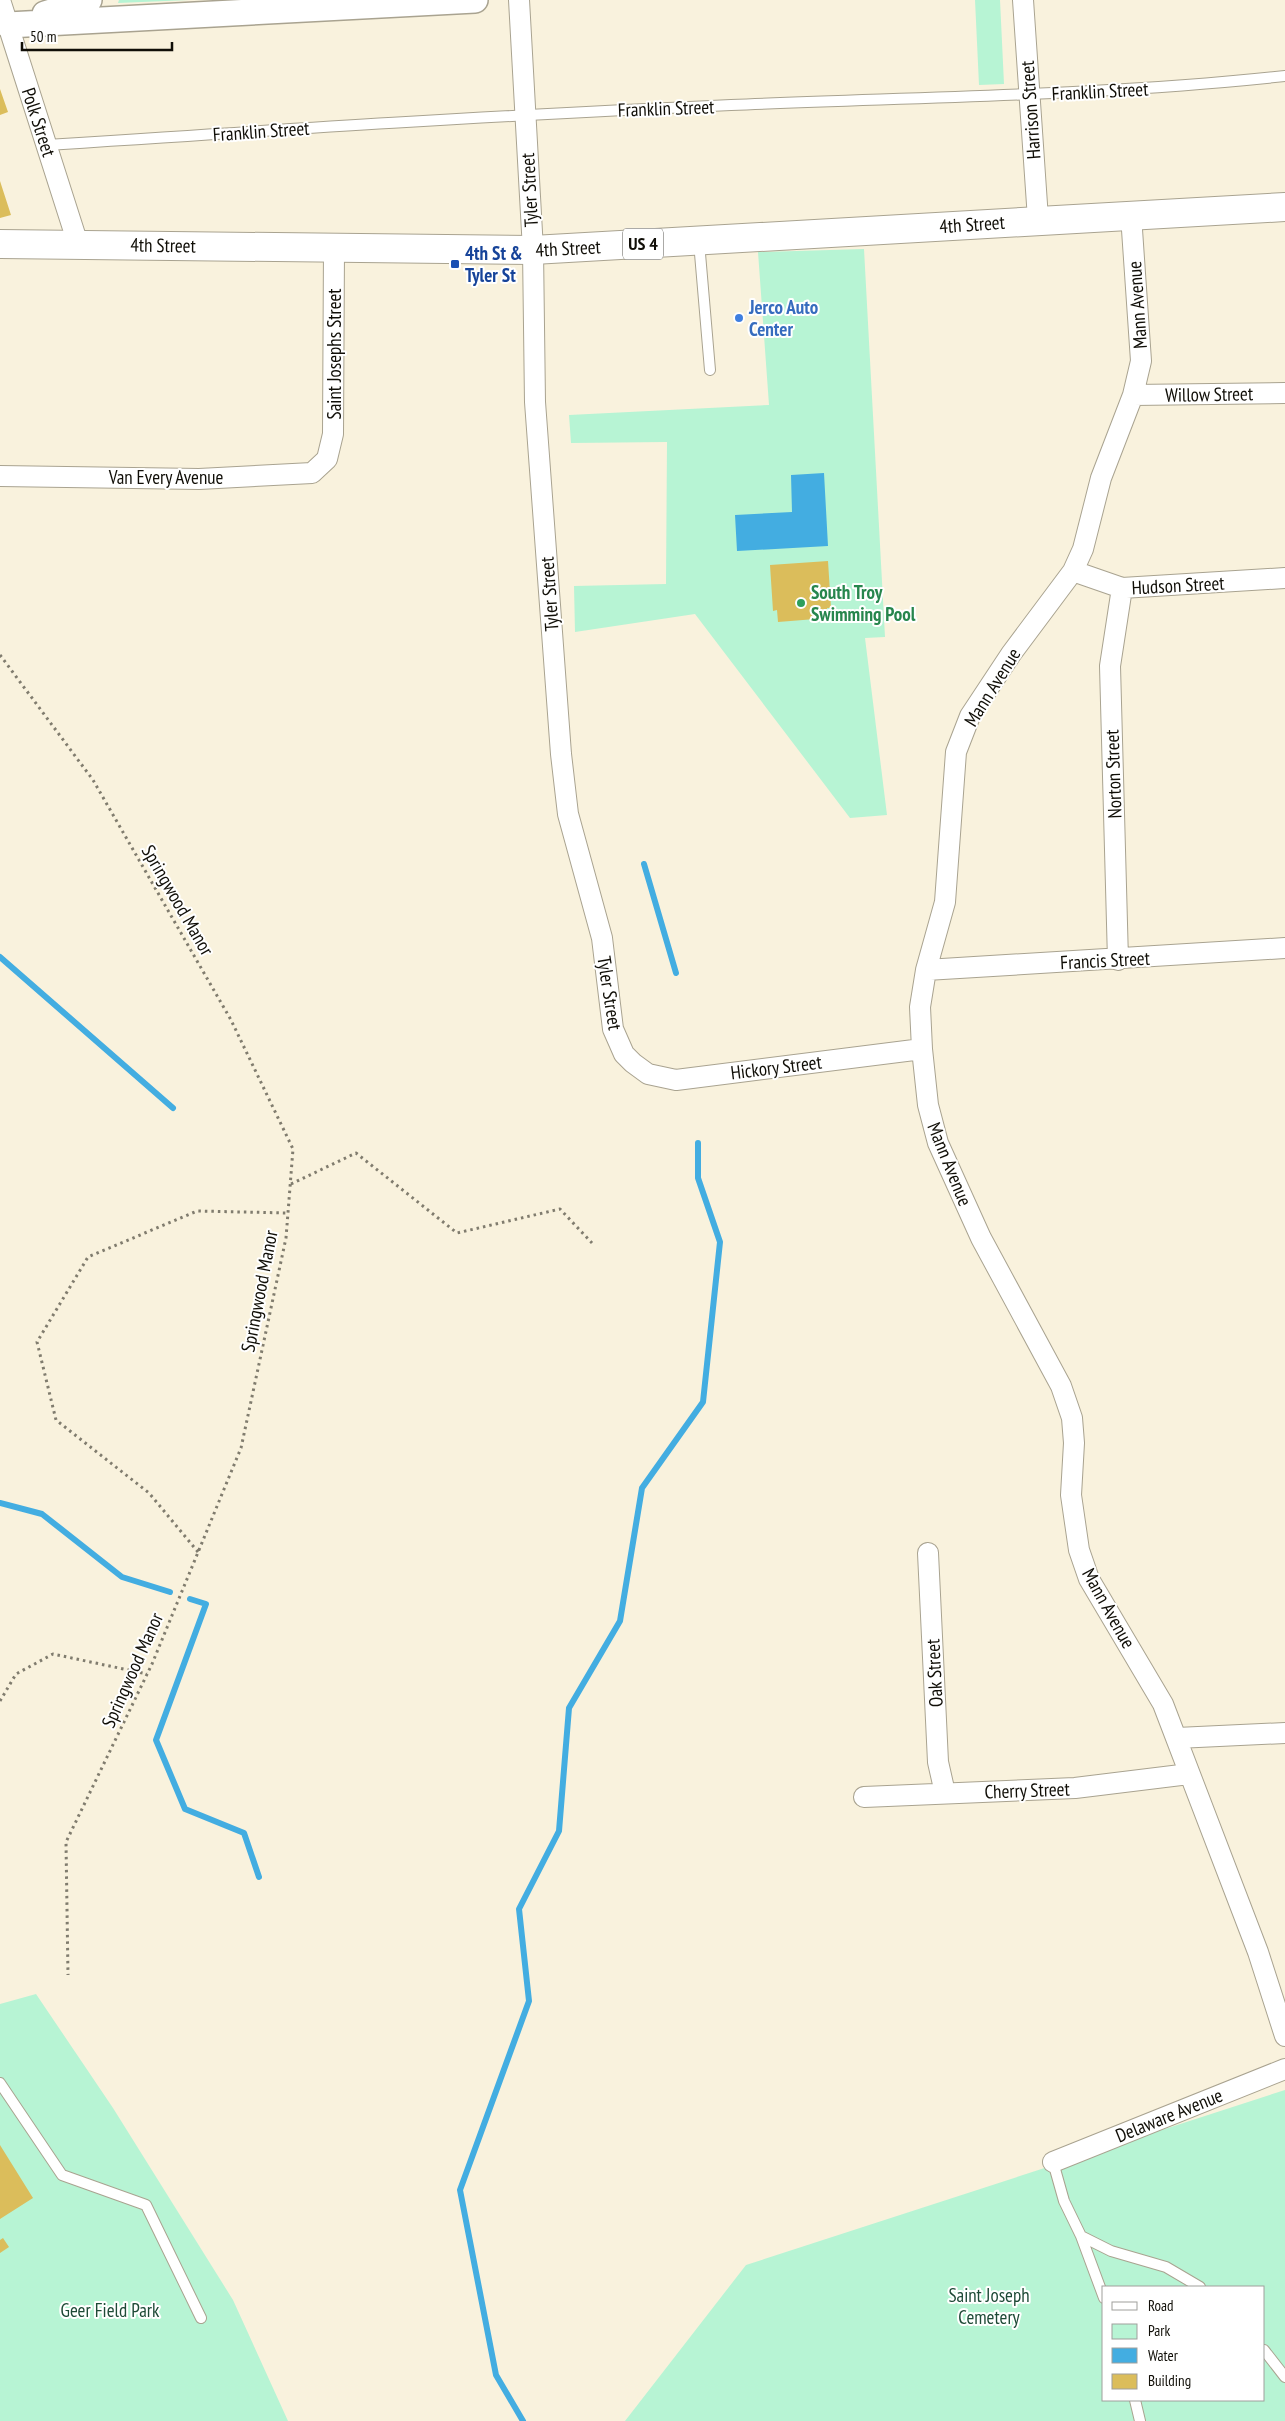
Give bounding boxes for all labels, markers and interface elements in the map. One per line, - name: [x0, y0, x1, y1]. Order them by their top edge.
- scale bar: [22, 20, 172, 52]
- text: 50 m: [30, 27, 56, 46]
- street label: Harrison Street: [1015, 59, 1045, 160]
- street label: Franklin Street: [1051, 76, 1150, 106]
- street label: Polk Street: [17, 85, 62, 160]
- street label: Franklin Street: [617, 94, 715, 122]
- street label: Franklin Street: [212, 116, 311, 146]
- street label: Tyler Street: [515, 151, 543, 228]
- street label: 4th Street: [938, 210, 1006, 238]
- road number: US 4: [623, 228, 663, 260]
- street label: 4th Street: [130, 232, 197, 258]
- street label: 4th Street: [535, 234, 602, 262]
- place label: 4th St & Tyler St: [465, 241, 523, 287]
- marker: 4th St & Tyler St: [449, 258, 461, 270]
- street label: Mann Avenue: [1122, 260, 1152, 350]
- street label: Saint Josephs Street: [322, 288, 346, 419]
- place label: Jerco Auto Center: [748, 295, 818, 341]
- marker: Jerco Auto Center: [733, 312, 745, 324]
- street label: Willow Street: [1165, 381, 1254, 407]
- street label: Van Every Avenue: [108, 465, 224, 489]
- street label: Tyler Street: [534, 555, 564, 632]
- street label: Hudson Street: [1131, 571, 1226, 599]
- place label: South Troy Swimming Pool: [811, 580, 916, 626]
- marker: South Troy Swimming Pool: [795, 597, 807, 609]
- street label: Mann Avenue: [959, 643, 1026, 731]
- street label: Norton Street: [1099, 728, 1127, 819]
- street label: Springwood Manor: [137, 841, 220, 960]
- street label: Francis Street: [1060, 946, 1151, 974]
- street label: Tyler Street: [592, 954, 628, 1032]
- street label: Hickory Street: [729, 1049, 824, 1084]
- street label: Mann Avenue: [922, 1119, 978, 1209]
- street label: Springwood Manor: [235, 1227, 283, 1354]
- street label: Mann Avenue: [1077, 1564, 1141, 1652]
- street label: Springwood Manor: [96, 1608, 168, 1731]
- street label: Oak Street: [920, 1637, 948, 1708]
- street label: Cherry Street: [984, 1776, 1071, 1803]
- street label: Delaware Avenue: [1112, 2083, 1226, 2147]
- park label: Saint Joseph Cemetery: [948, 2283, 1030, 2329]
- legend: [1102, 2286, 1265, 2401]
- text: Road: [1148, 2296, 1174, 2315]
- park label: Geer Field Park: [61, 2298, 160, 2322]
- text: Park: [1148, 2321, 1170, 2340]
- text: Water: [1148, 2346, 1179, 2365]
- text: Building: [1148, 2371, 1191, 2390]

